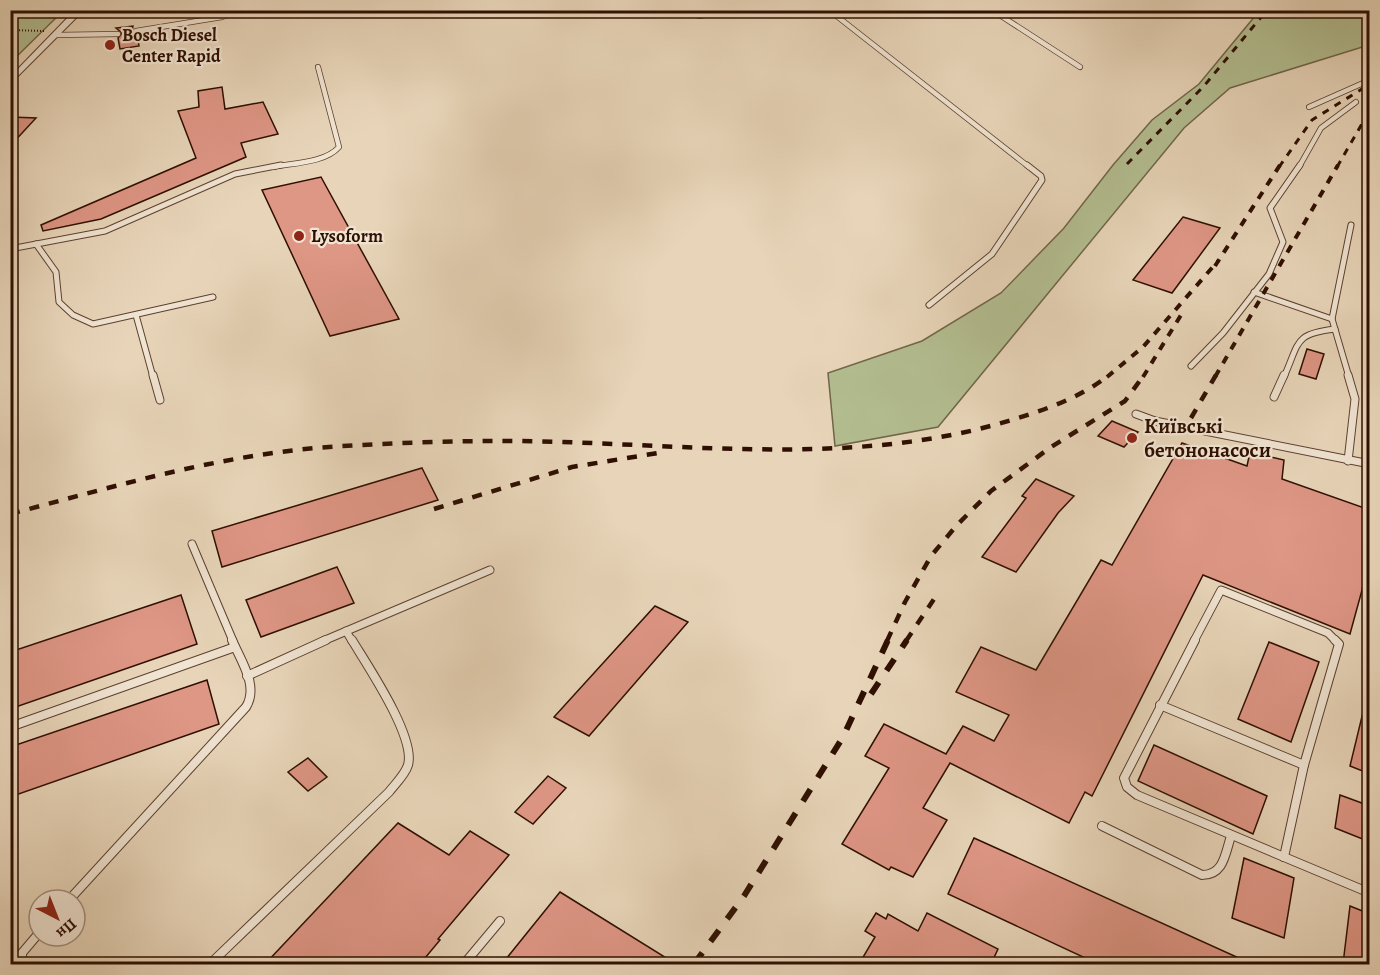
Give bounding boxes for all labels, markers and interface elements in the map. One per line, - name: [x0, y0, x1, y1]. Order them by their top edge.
- place label: Bosch Diesel Center Rapid: [122, 23, 221, 68]
- marker: Bosch Diesel Center Rapid: [103, 38, 117, 52]
- place label: Lysoform: [311, 224, 383, 248]
- marker: Lysoform: [292, 229, 306, 243]
- place label: Київські бетононасоси: [1144, 412, 1271, 464]
- marker: Київські бетононасоси: [1125, 431, 1139, 445]
- north arrow: [27, 888, 87, 948]
- text: Пн: [51, 913, 82, 944]

